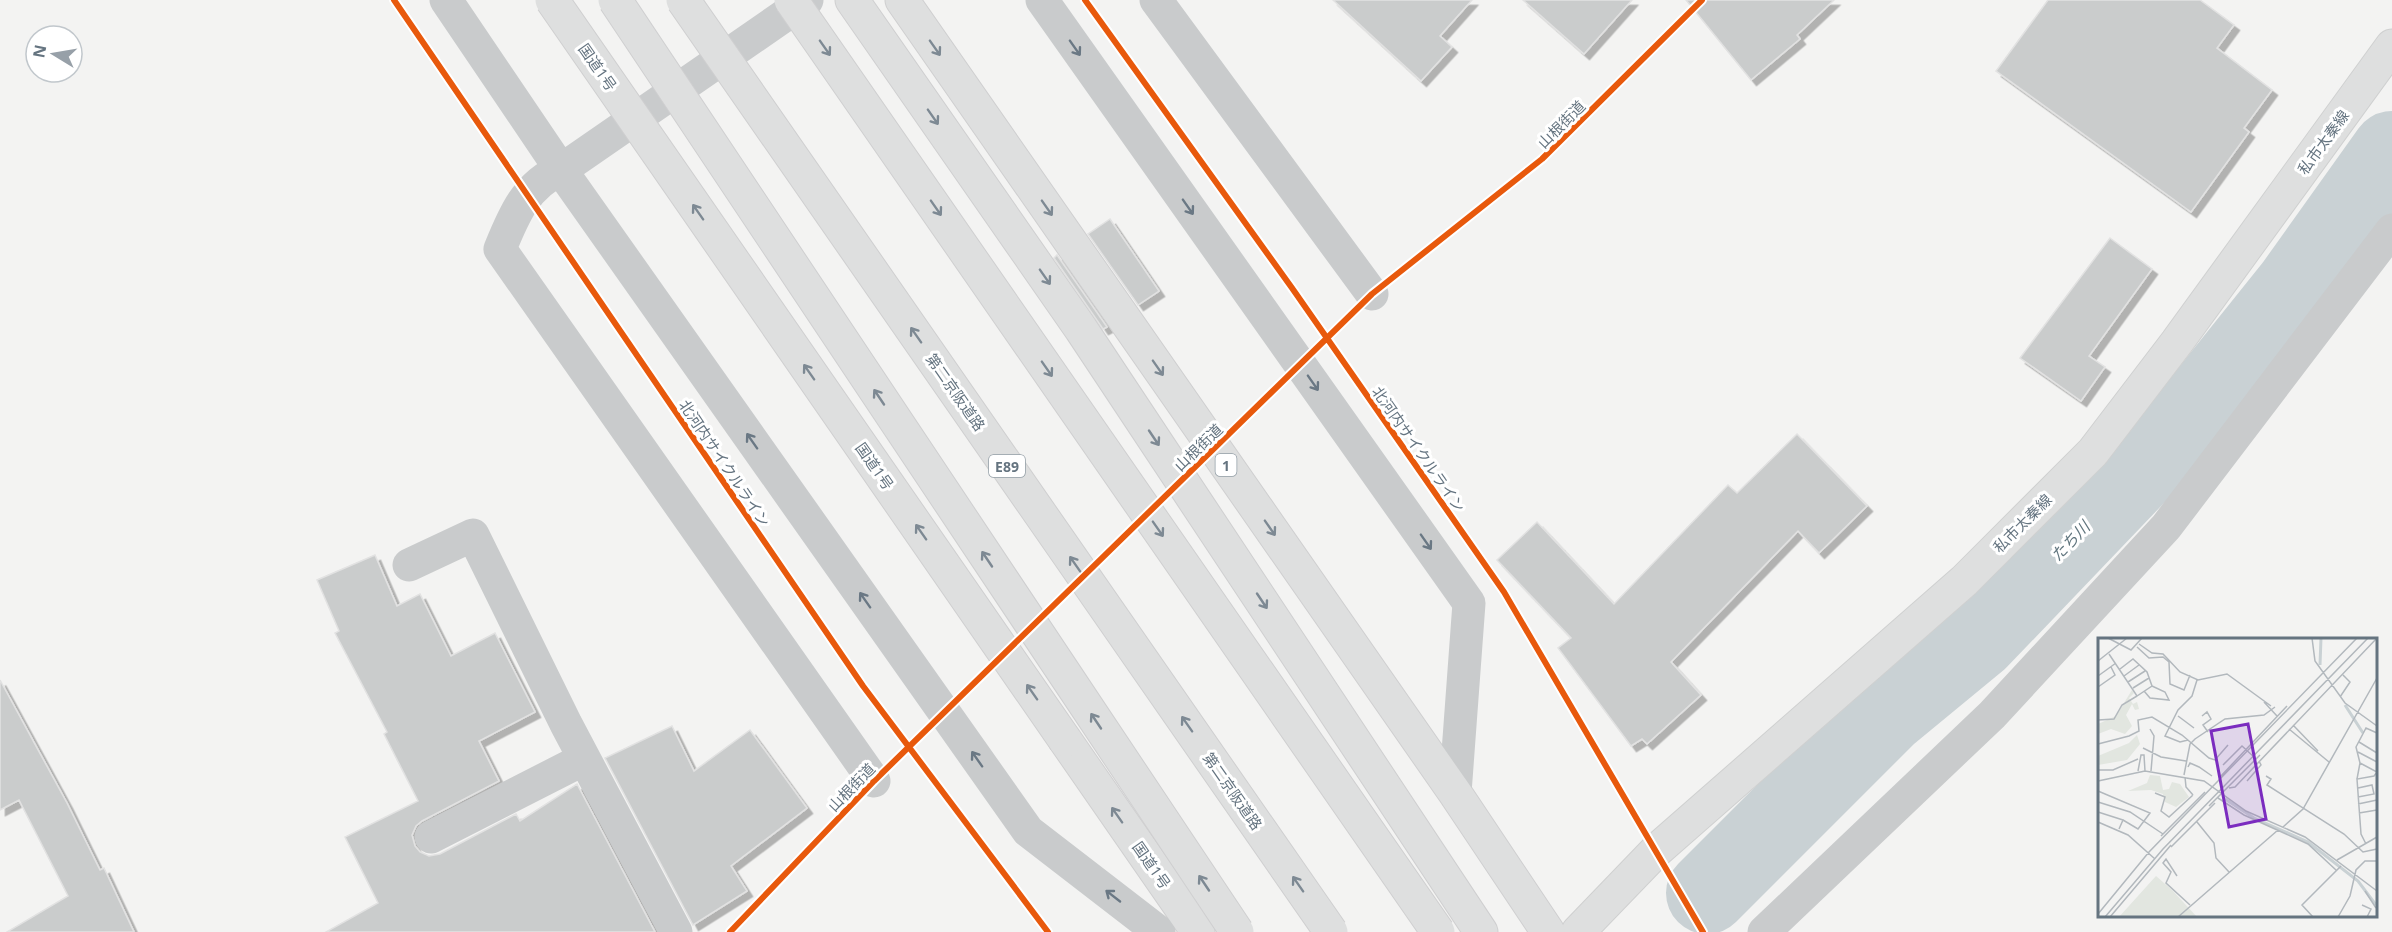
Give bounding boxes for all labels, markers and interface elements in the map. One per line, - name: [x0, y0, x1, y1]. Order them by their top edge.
- north arrow: [24, 24, 84, 84]
- street label: 国道1号: [574, 39, 622, 95]
- one-way arrow: [819, 39, 831, 56]
- one-way arrow: [929, 39, 941, 56]
- one-way arrow: [1069, 39, 1081, 55]
- text: N: [27, 43, 51, 60]
- street label: 山根街道: [1533, 96, 1589, 152]
- street label: 私市太秦線: [2293, 106, 2353, 178]
- one-way arrow: [927, 109, 939, 125]
- one-way arrow: [1182, 198, 1194, 214]
- one-way arrow: [1041, 199, 1053, 216]
- one-way arrow: [930, 200, 942, 216]
- one-way arrow: [692, 204, 704, 220]
- one-way arrow: [1039, 268, 1051, 284]
- one-way arrow: [910, 327, 922, 343]
- street label: 第二京阪道路: [922, 349, 990, 435]
- one-way arrow: [1152, 359, 1164, 375]
- one-way arrow: [1041, 360, 1053, 376]
- one-way arrow: [803, 364, 815, 380]
- one-way arrow: [1307, 375, 1319, 391]
- street label: 北河内サイクルライン: [1368, 382, 1470, 516]
- one-way arrow: [872, 389, 885, 406]
- street label: 北河内サイクルライン: [675, 396, 775, 530]
- street label: 山根街道: [1169, 419, 1227, 475]
- one-way arrow: [1148, 430, 1160, 446]
- one-way arrow: [746, 433, 758, 449]
- street label: 国道1号: [851, 438, 899, 494]
- road number: 1: [1216, 454, 1236, 476]
- road number: E89: [989, 455, 1025, 477]
- street label: 私市太秦線: [1988, 489, 2056, 557]
- water label: たち川: [2045, 515, 2096, 566]
- one-way arrow: [1264, 519, 1276, 535]
- one-way arrow: [1152, 520, 1164, 536]
- one-way arrow: [915, 524, 927, 541]
- one-way arrow: [1420, 534, 1432, 550]
- one-way arrow: [981, 552, 993, 568]
- one-way arrow: [1069, 556, 1081, 572]
- one-way arrow: [858, 592, 871, 608]
- one-way arrow: [1256, 592, 1268, 609]
- inset map: [2098, 638, 2377, 917]
- one-way arrow: [1026, 685, 1038, 701]
- one-way arrow: [1090, 713, 1102, 730]
- one-way arrow: [1181, 716, 1193, 733]
- street label: 第二京阪道路: [1199, 748, 1267, 834]
- one-way arrow: [971, 752, 983, 768]
- street label: 山根街道: [823, 758, 879, 816]
- one-way arrow: [1111, 807, 1123, 824]
- street label: 国道1号: [1128, 837, 1176, 893]
- one-way arrow: [1198, 876, 1210, 892]
- one-way arrow: [1292, 876, 1304, 893]
- one-way arrow: [1105, 890, 1121, 903]

